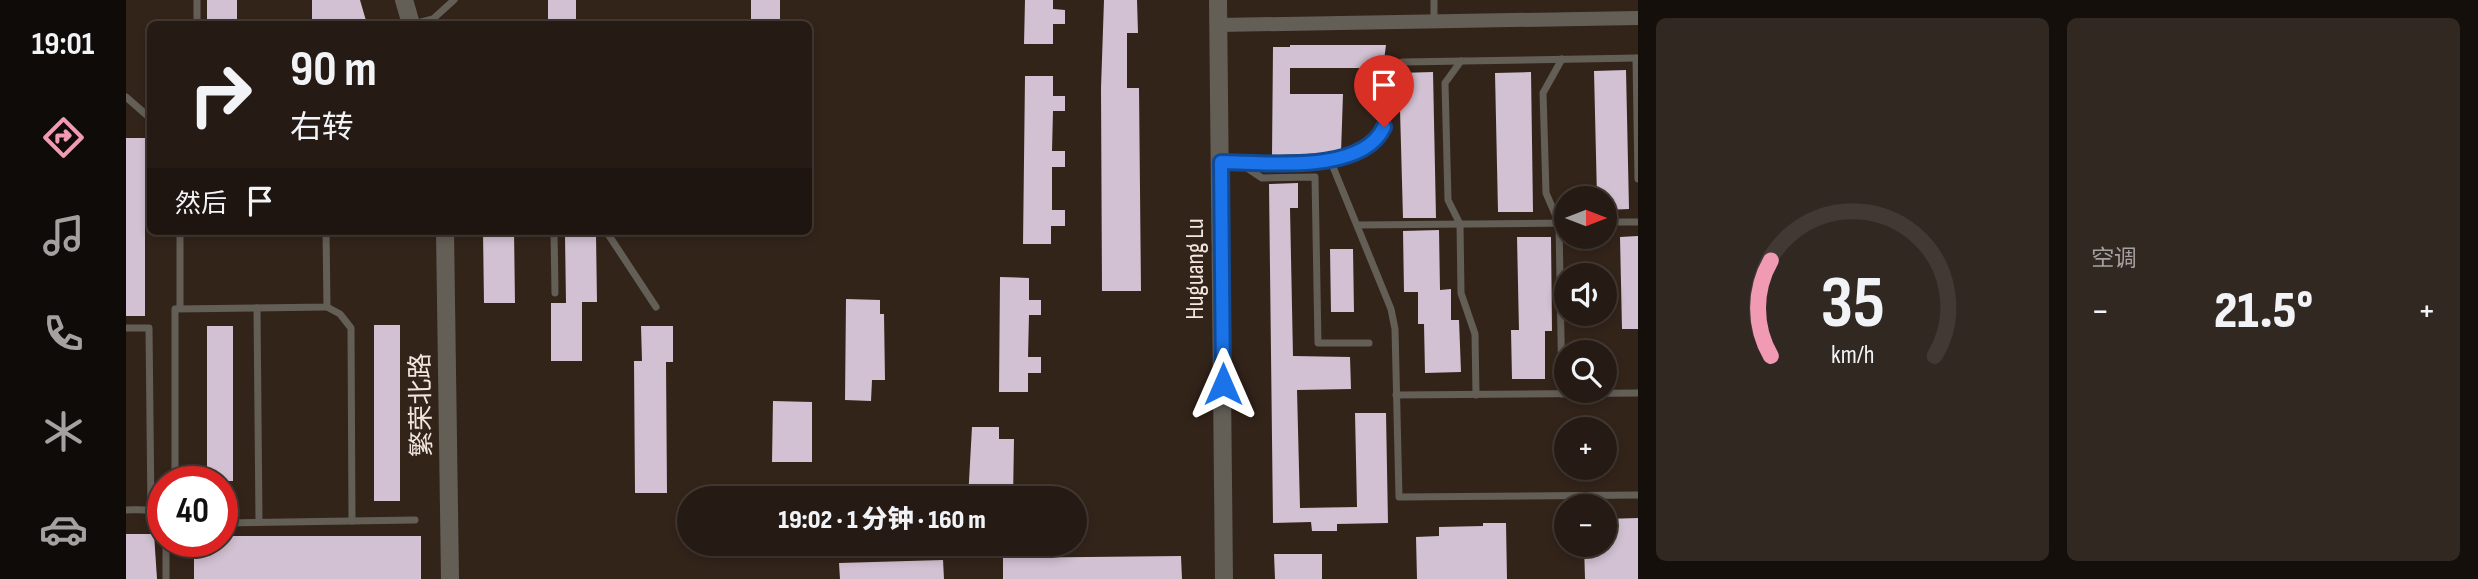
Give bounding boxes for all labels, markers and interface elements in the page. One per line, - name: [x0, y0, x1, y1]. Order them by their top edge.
- text: 19:01: [32, 25, 94, 64]
- text: 90 m: [290, 41, 377, 100]
- icon: right: [175, 49, 266, 140]
- pin: [1354, 55, 1414, 127]
- icon: arrive: [1365, 66, 1403, 104]
- text: 右转: [290, 109, 354, 148]
- icon: directions: [39, 113, 88, 162]
- icon: arrive: [241, 182, 279, 220]
- north arrow: [1554, 186, 1617, 248]
- map controls: [1554, 186, 1617, 557]
- text: 然后: [175, 189, 227, 220]
- icon: music: [39, 211, 88, 260]
- street label: Huguang Lu: [1180, 218, 1211, 320]
- text: 空调: [2091, 245, 2137, 273]
- text: 35: [1820, 260, 1885, 348]
- button: sound: [1554, 263, 1617, 326]
- text: 21.5°: [2214, 280, 2313, 343]
- text: −: [2091, 289, 2110, 334]
- text: +: [2417, 289, 2436, 334]
- icon: phone: [39, 309, 88, 358]
- text: km/h: [1831, 339, 1874, 370]
- button: search: [1554, 340, 1617, 403]
- position arrow: [1186, 347, 1260, 421]
- street label: 繁荣北路: [406, 353, 438, 457]
- icon: climate: [39, 407, 88, 456]
- button: +: [1554, 417, 1617, 480]
- speed limit sign: 40: [147, 466, 238, 557]
- button: −: [1554, 494, 1617, 557]
- icon: car: [39, 505, 88, 554]
- text: 19:02 · 1 分钟 · 160 m: [778, 505, 986, 536]

